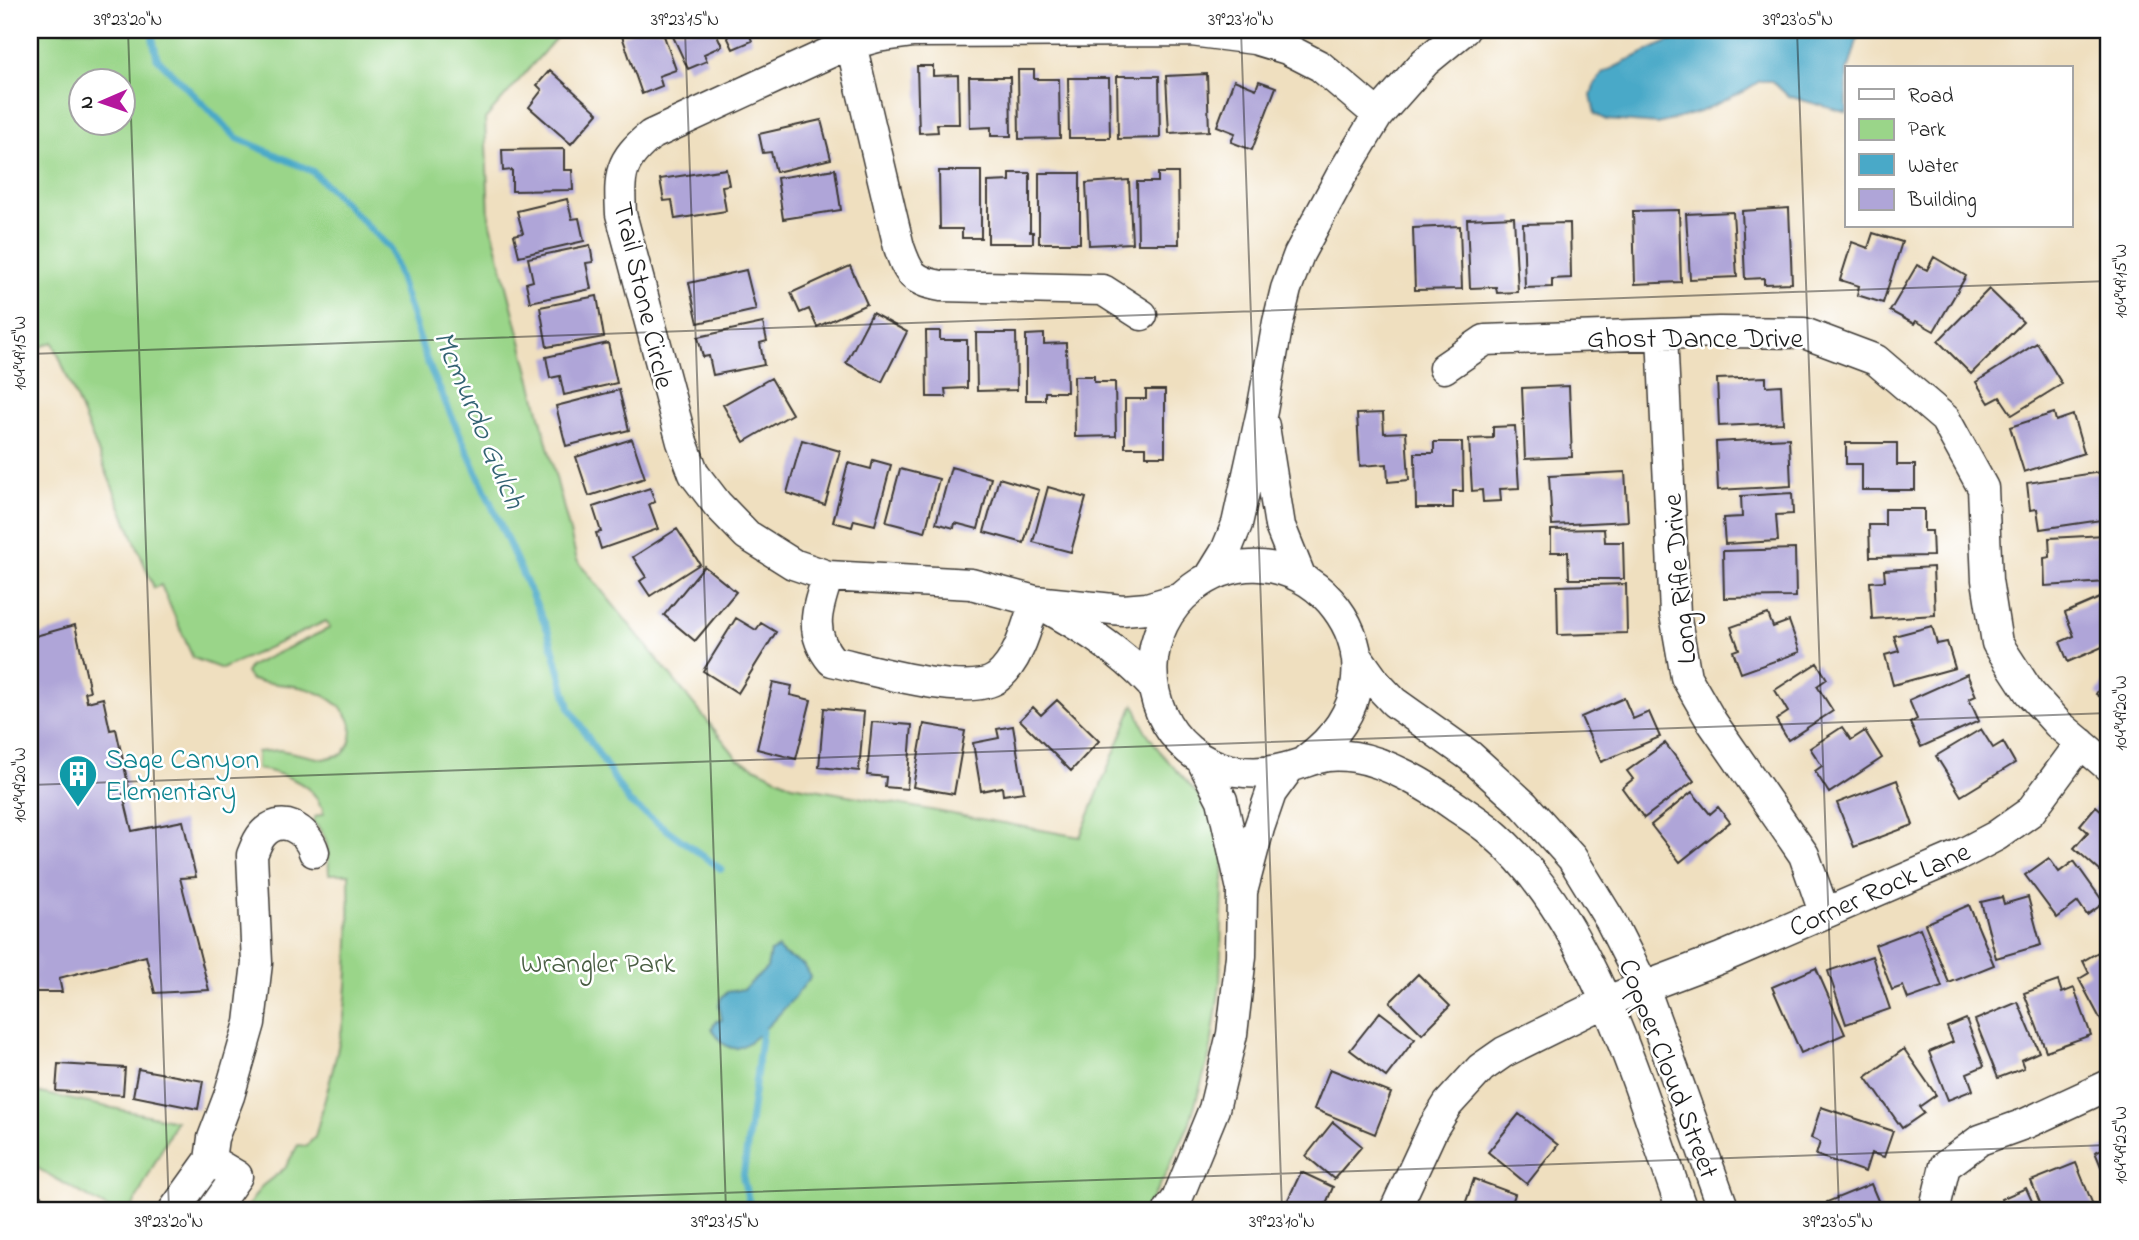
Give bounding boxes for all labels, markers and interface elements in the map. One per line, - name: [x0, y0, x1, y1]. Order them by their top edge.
- text: 39°23'20"N: [93, 8, 163, 34]
- text: 39°23'15"N: [651, 8, 719, 34]
- text: 39°23'10"N: [1208, 8, 1274, 34]
- text: 39°23'05"N: [1763, 8, 1833, 34]
- north arrow: [66, 66, 136, 136]
- legend: [1845, 66, 2072, 228]
- text: Road: [1908, 82, 1954, 112]
- text: N: [74, 95, 101, 109]
- text: Park: [1908, 116, 1947, 146]
- text: Water: [1908, 152, 1959, 182]
- text: Building: [1907, 186, 1977, 218]
- street label: Trail Stone Circle: [600, 198, 683, 394]
- text: 104°49'15"W: [2109, 244, 2135, 318]
- text: 104°49'15"W: [8, 316, 34, 390]
- street label: Ghost Dance Drive: [1587, 320, 1803, 361]
- water label: Mcmurdo Gulch: [420, 324, 535, 517]
- street label: Long Rifle Drive: [1654, 491, 1709, 666]
- text: 104°49'20"W: [2109, 675, 2135, 751]
- place label: Sage Canyon Elementary: [105, 741, 259, 814]
- text: 104°49'20"W: [8, 747, 34, 823]
- building icon: Sage Canyon Elementary: [57, 753, 99, 808]
- street label: Corner Rock Lane: [1783, 833, 1978, 949]
- park label: Wrangler Park: [521, 945, 676, 986]
- street label: Copper Cloud Street: [1606, 953, 1728, 1185]
- text: 104°49'25"W: [2109, 1106, 2135, 1184]
- text: 39°23'20"N: [134, 1210, 204, 1236]
- text: 39°23'15"N: [691, 1210, 759, 1236]
- text: 39°23'10"N: [1249, 1210, 1315, 1236]
- text: 39°23'05"N: [1803, 1210, 1873, 1236]

